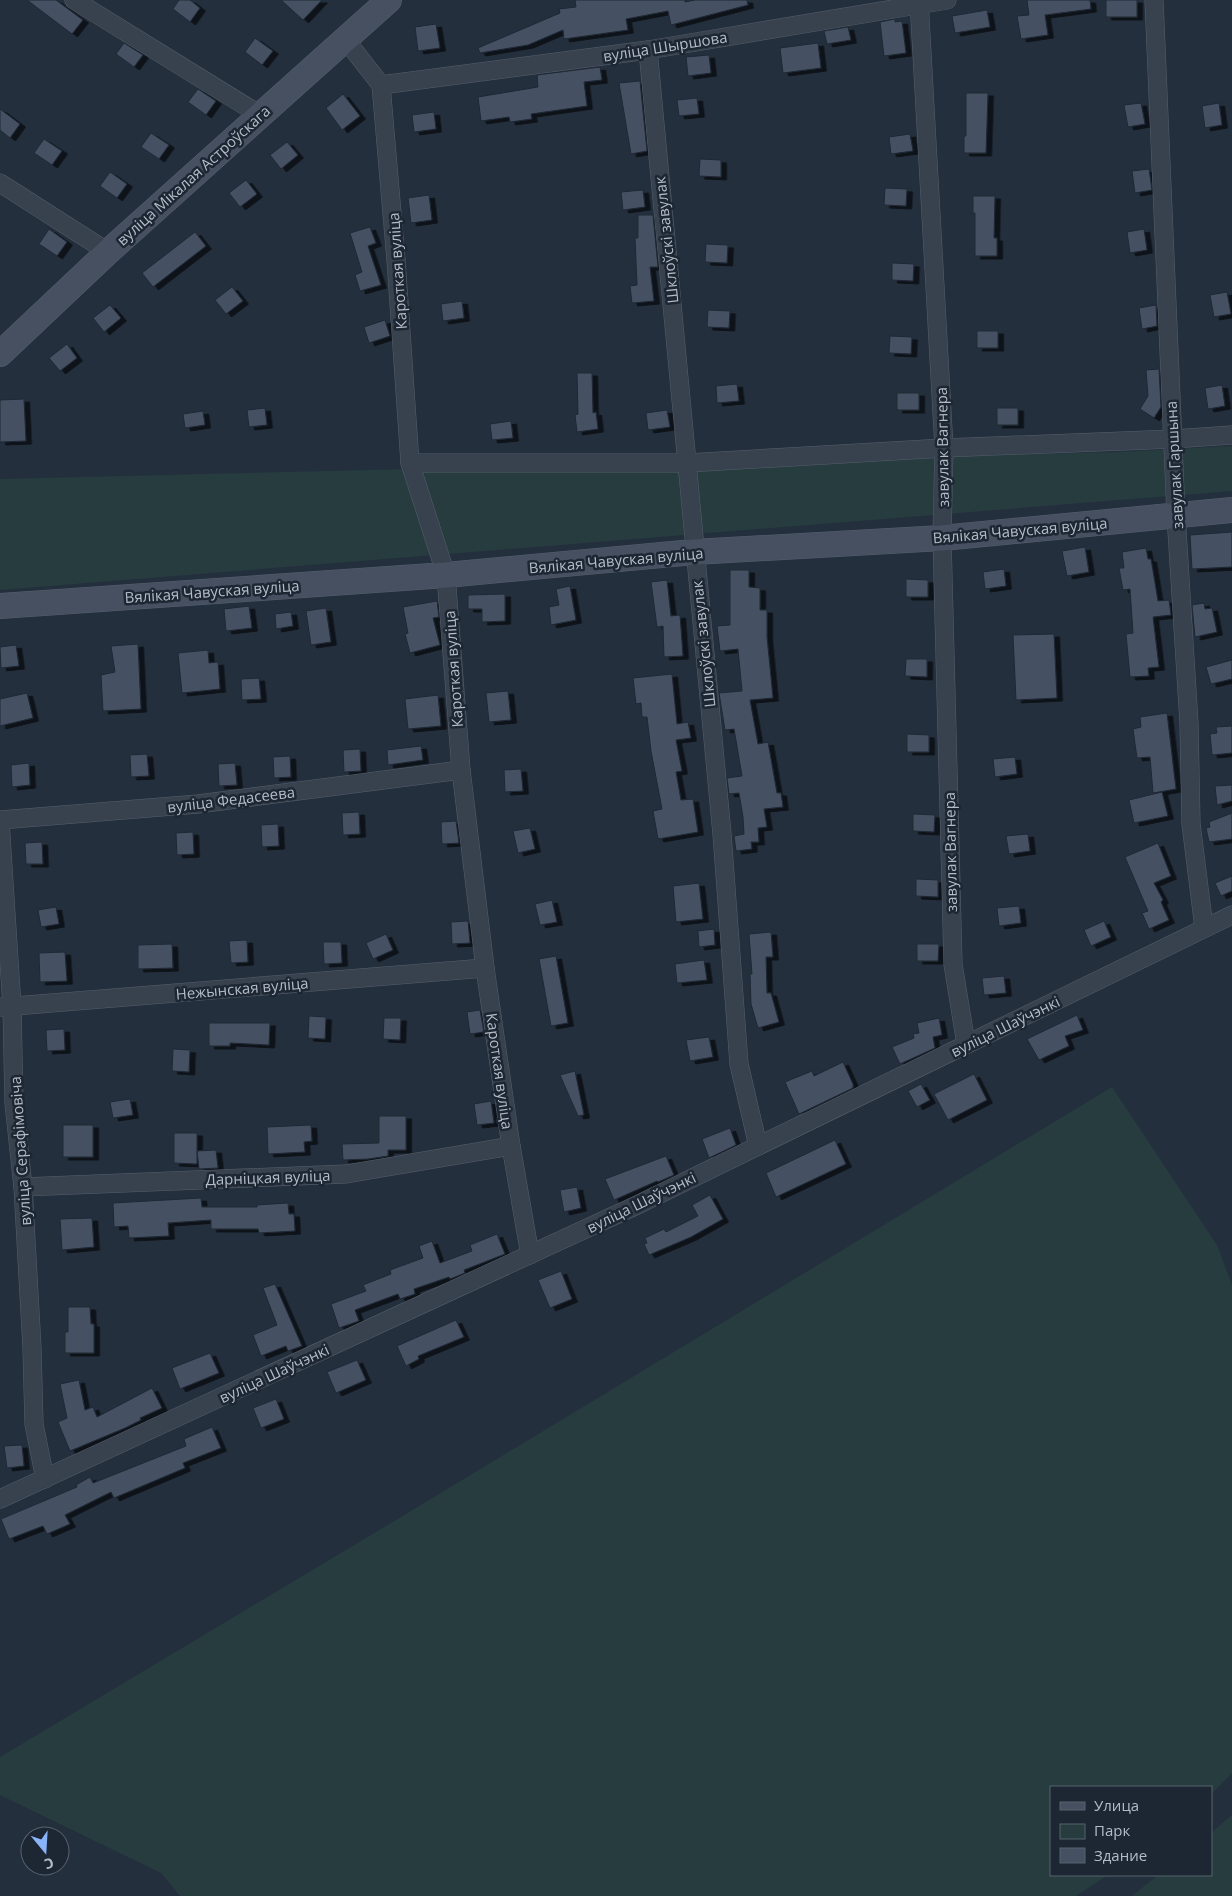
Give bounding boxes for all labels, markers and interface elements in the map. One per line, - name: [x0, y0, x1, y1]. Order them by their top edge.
- street label: вуліца Шыршова: [601, 26, 729, 66]
- street label: вуліца Мікалая Астроўскага: [112, 101, 274, 249]
- street label: Шклоўскі завулак: [649, 175, 683, 304]
- street label: Кароткая вуліца: [383, 212, 411, 330]
- street label: завулак Вагнера: [931, 387, 953, 507]
- street label: завулак Гаршына: [1161, 400, 1187, 530]
- street label: Вялікая Чавуская вуліца: [932, 512, 1108, 548]
- street label: Вялікая Чавуская вуліца: [528, 542, 704, 578]
- street label: Вялікая Чавуская вуліца: [124, 575, 300, 607]
- street label: Шклоўскі завулак: [686, 579, 720, 708]
- street label: Кароткая вуліца: [439, 610, 467, 728]
- street label: вуліца Федасеева: [166, 781, 296, 817]
- street label: завулак Вагнера: [939, 792, 961, 912]
- street label: Нежынская вуліца: [175, 972, 309, 1004]
- street label: вуліца Шаўчэнкі: [947, 991, 1063, 1061]
- street label: Кароткая вуліца: [482, 1012, 518, 1130]
- street label: вуліца Серафімовіча: [5, 1076, 35, 1226]
- street label: Дарніцкая вуліца: [205, 1165, 331, 1189]
- street label: вуліца Шаўчэнкі: [583, 1167, 699, 1237]
- street label: вуліца Шаўчэнкі: [216, 1339, 332, 1407]
- legend: [1050, 1786, 1212, 1876]
- text: Улица: [1094, 1795, 1139, 1815]
- text: Парк: [1094, 1820, 1130, 1840]
- north arrow: [20, 1826, 70, 1876]
- text: Здание: [1094, 1845, 1147, 1865]
- text: С: [42, 1853, 56, 1874]

